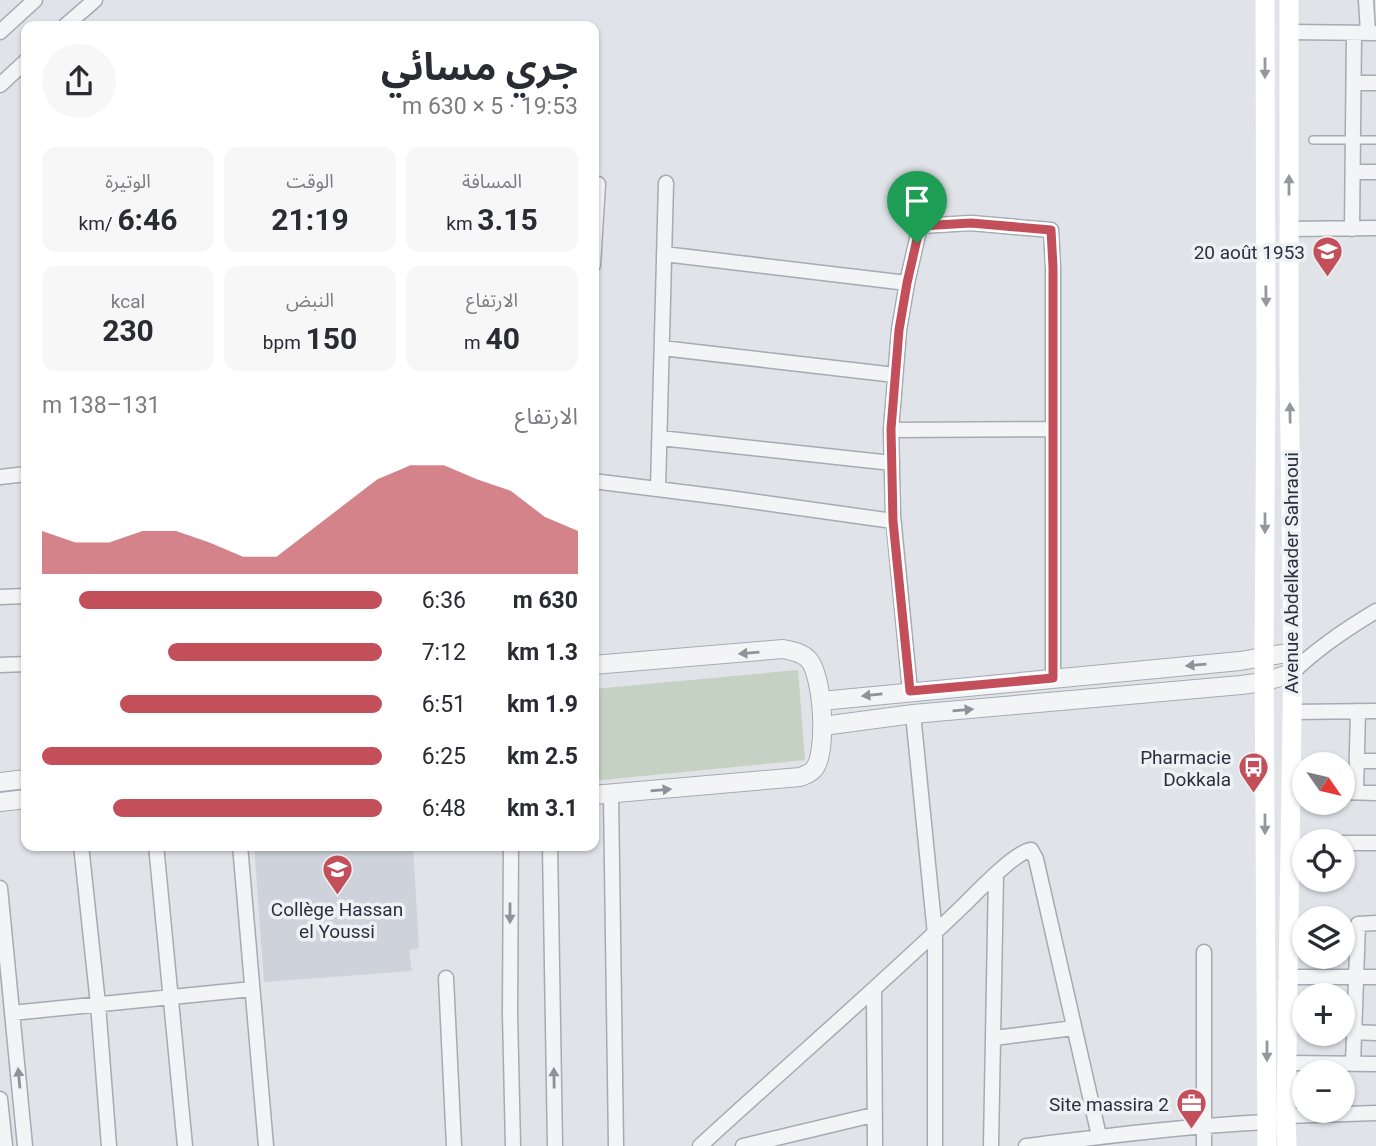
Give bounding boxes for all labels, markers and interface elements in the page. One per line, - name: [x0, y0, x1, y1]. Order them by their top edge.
- button: share: [42, 44, 116, 118]
- text: جري مسائي: [381, 45, 578, 89]
- one-way arrow: [1259, 57, 1271, 79]
- text: 19:53 · 5 × 630 m: [402, 93, 578, 120]
- text: الوتيرة: [105, 170, 151, 193]
- text: الوقت: [286, 170, 334, 193]
- text: المسافة: [462, 170, 522, 193]
- pin: [887, 171, 947, 243]
- one-way arrow: [1283, 174, 1295, 196]
- icon: arrive: [898, 182, 936, 220]
- text: 6:46: [117, 202, 177, 237]
- text: 21:19: [271, 202, 349, 237]
- text: 3.15: [477, 202, 538, 237]
- text: /km: [79, 212, 117, 235]
- text: km: [446, 212, 477, 235]
- school or university icon: 20 août 1953: [1311, 235, 1345, 279]
- place label: 20 août 1953: [1194, 241, 1305, 264]
- one-way arrow: [1260, 285, 1271, 307]
- text: النبض: [286, 289, 334, 312]
- text: الارتفاع: [466, 289, 518, 312]
- text: kcal: [111, 290, 145, 313]
- text: 230: [102, 313, 154, 348]
- text: 150: [306, 321, 357, 356]
- text: 40: [485, 321, 520, 356]
- text: bpm: [263, 331, 306, 354]
- text: m: [464, 331, 485, 354]
- text: 131–138 m: [42, 392, 161, 419]
- one-way arrow: [1284, 401, 1295, 423]
- text: الارتفاع: [515, 403, 578, 430]
- street label: Avenue Abdelkader Sahraoui: [1280, 452, 1303, 694]
- one-way arrow: [1259, 512, 1271, 534]
- text: 6:36: [422, 587, 466, 614]
- text: 630 m: [513, 587, 578, 614]
- text: 7:12: [422, 639, 466, 666]
- text: 1.3 km: [507, 639, 578, 666]
- one-way arrow: [738, 648, 760, 659]
- one-way arrow: [1185, 660, 1207, 671]
- one-way arrow: [861, 690, 883, 701]
- text: 6:51: [422, 691, 466, 718]
- text: 1.9 km: [507, 691, 578, 718]
- one-way arrow: [953, 704, 975, 715]
- text: 6:25: [422, 743, 466, 770]
- text: 2.5 km: [507, 743, 578, 770]
- place label: Pharmacie Dokkala: [1140, 746, 1231, 791]
- bus stop icon: Pharmacie Dokkala: [1237, 751, 1271, 795]
- north arrow: [1292, 752, 1354, 816]
- map controls: [1292, 752, 1355, 1123]
- one-way arrow: [650, 784, 672, 795]
- text: 6:48: [422, 795, 466, 822]
- text: 3.1 km: [507, 795, 578, 822]
- one-way arrow: [1259, 813, 1271, 835]
- button: locate: [1292, 829, 1355, 892]
- school or university icon: Collège Hassan el Youssi: [320, 853, 354, 897]
- place label: Collège Hassan el Youssi: [271, 898, 403, 943]
- one-way arrow: [504, 903, 516, 925]
- button: layers: [1292, 906, 1355, 969]
- button: +: [1292, 983, 1355, 1046]
- one-way arrow: [1261, 1041, 1273, 1063]
- button: −: [1292, 1060, 1355, 1123]
- one-way arrow: [13, 1067, 24, 1089]
- one-way arrow: [548, 1067, 560, 1089]
- office icon: Site massira 2: [1175, 1087, 1209, 1131]
- place label: Site massira 2: [1049, 1093, 1169, 1116]

